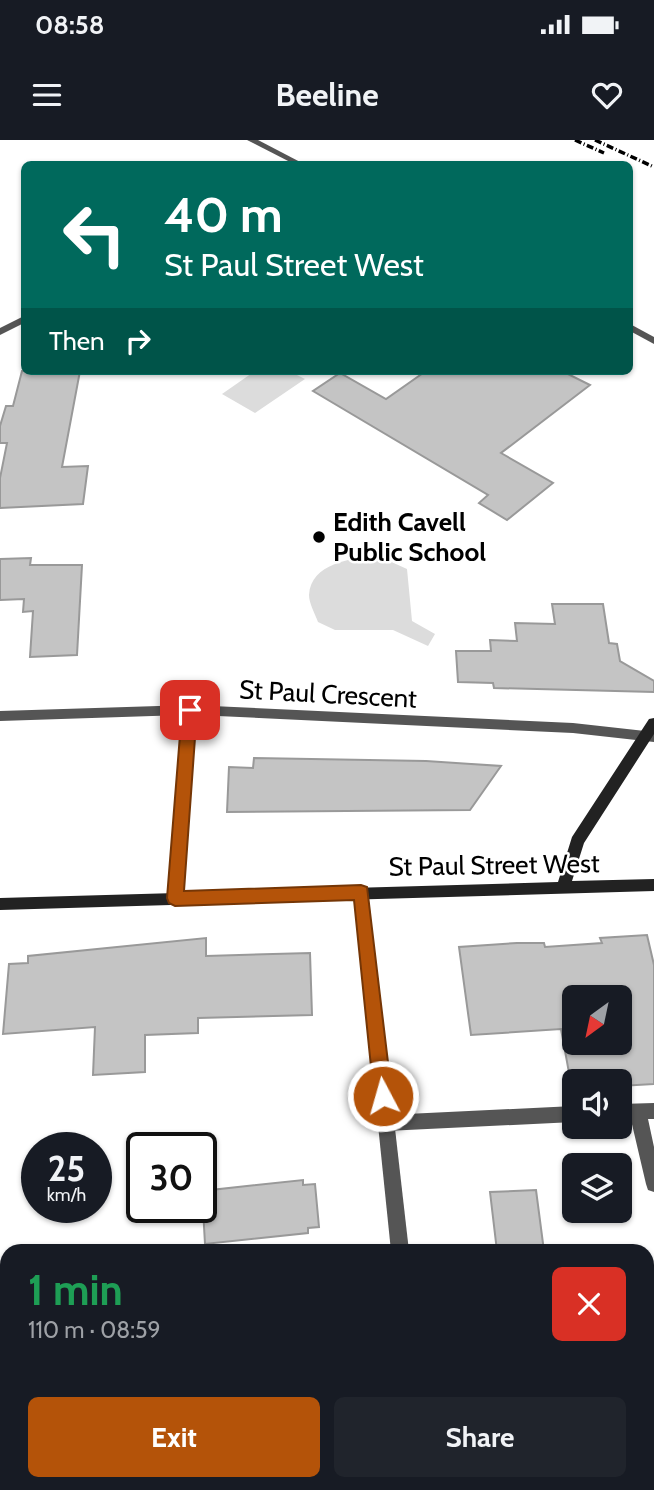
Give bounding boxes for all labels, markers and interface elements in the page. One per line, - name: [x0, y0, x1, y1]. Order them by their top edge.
- text: 08:58: [35, 9, 105, 41]
- text: Beeline: [275, 75, 379, 114]
- icon: menu: [28, 76, 66, 114]
- icon: heart: [588, 76, 626, 114]
- text: 40 m: [164, 185, 283, 244]
- icon: left: [49, 189, 140, 280]
- text: St Paul Street West: [164, 245, 424, 284]
- icon: right: [119, 322, 157, 360]
- text: Then: [49, 325, 105, 357]
- place label: Edith Cavell Public School: [333, 506, 486, 568]
- marker: Edith Cavell Public School: [311, 529, 327, 545]
- street label: St Paul Crescent: [238, 673, 418, 715]
- pin: [160, 680, 220, 740]
- icon: arrive: [171, 691, 209, 729]
- street label: St Paul Street West: [388, 847, 600, 883]
- north arrow: [562, 985, 632, 1055]
- map controls: [562, 985, 632, 1223]
- position arrow: [346, 1059, 420, 1133]
- button: sound: [562, 1069, 632, 1139]
- speed limit sign: 30: [126, 1132, 217, 1223]
- text: 25: [48, 1147, 85, 1190]
- button: layers: [562, 1153, 632, 1223]
- text: km/h: [47, 1184, 86, 1206]
- text: 1 min: [28, 1264, 123, 1316]
- button: close: [552, 1267, 626, 1341]
- text: 110 m · 08:59: [28, 1316, 161, 1344]
- button: Exit: [28, 1397, 320, 1477]
- button: Share: [334, 1397, 626, 1477]

